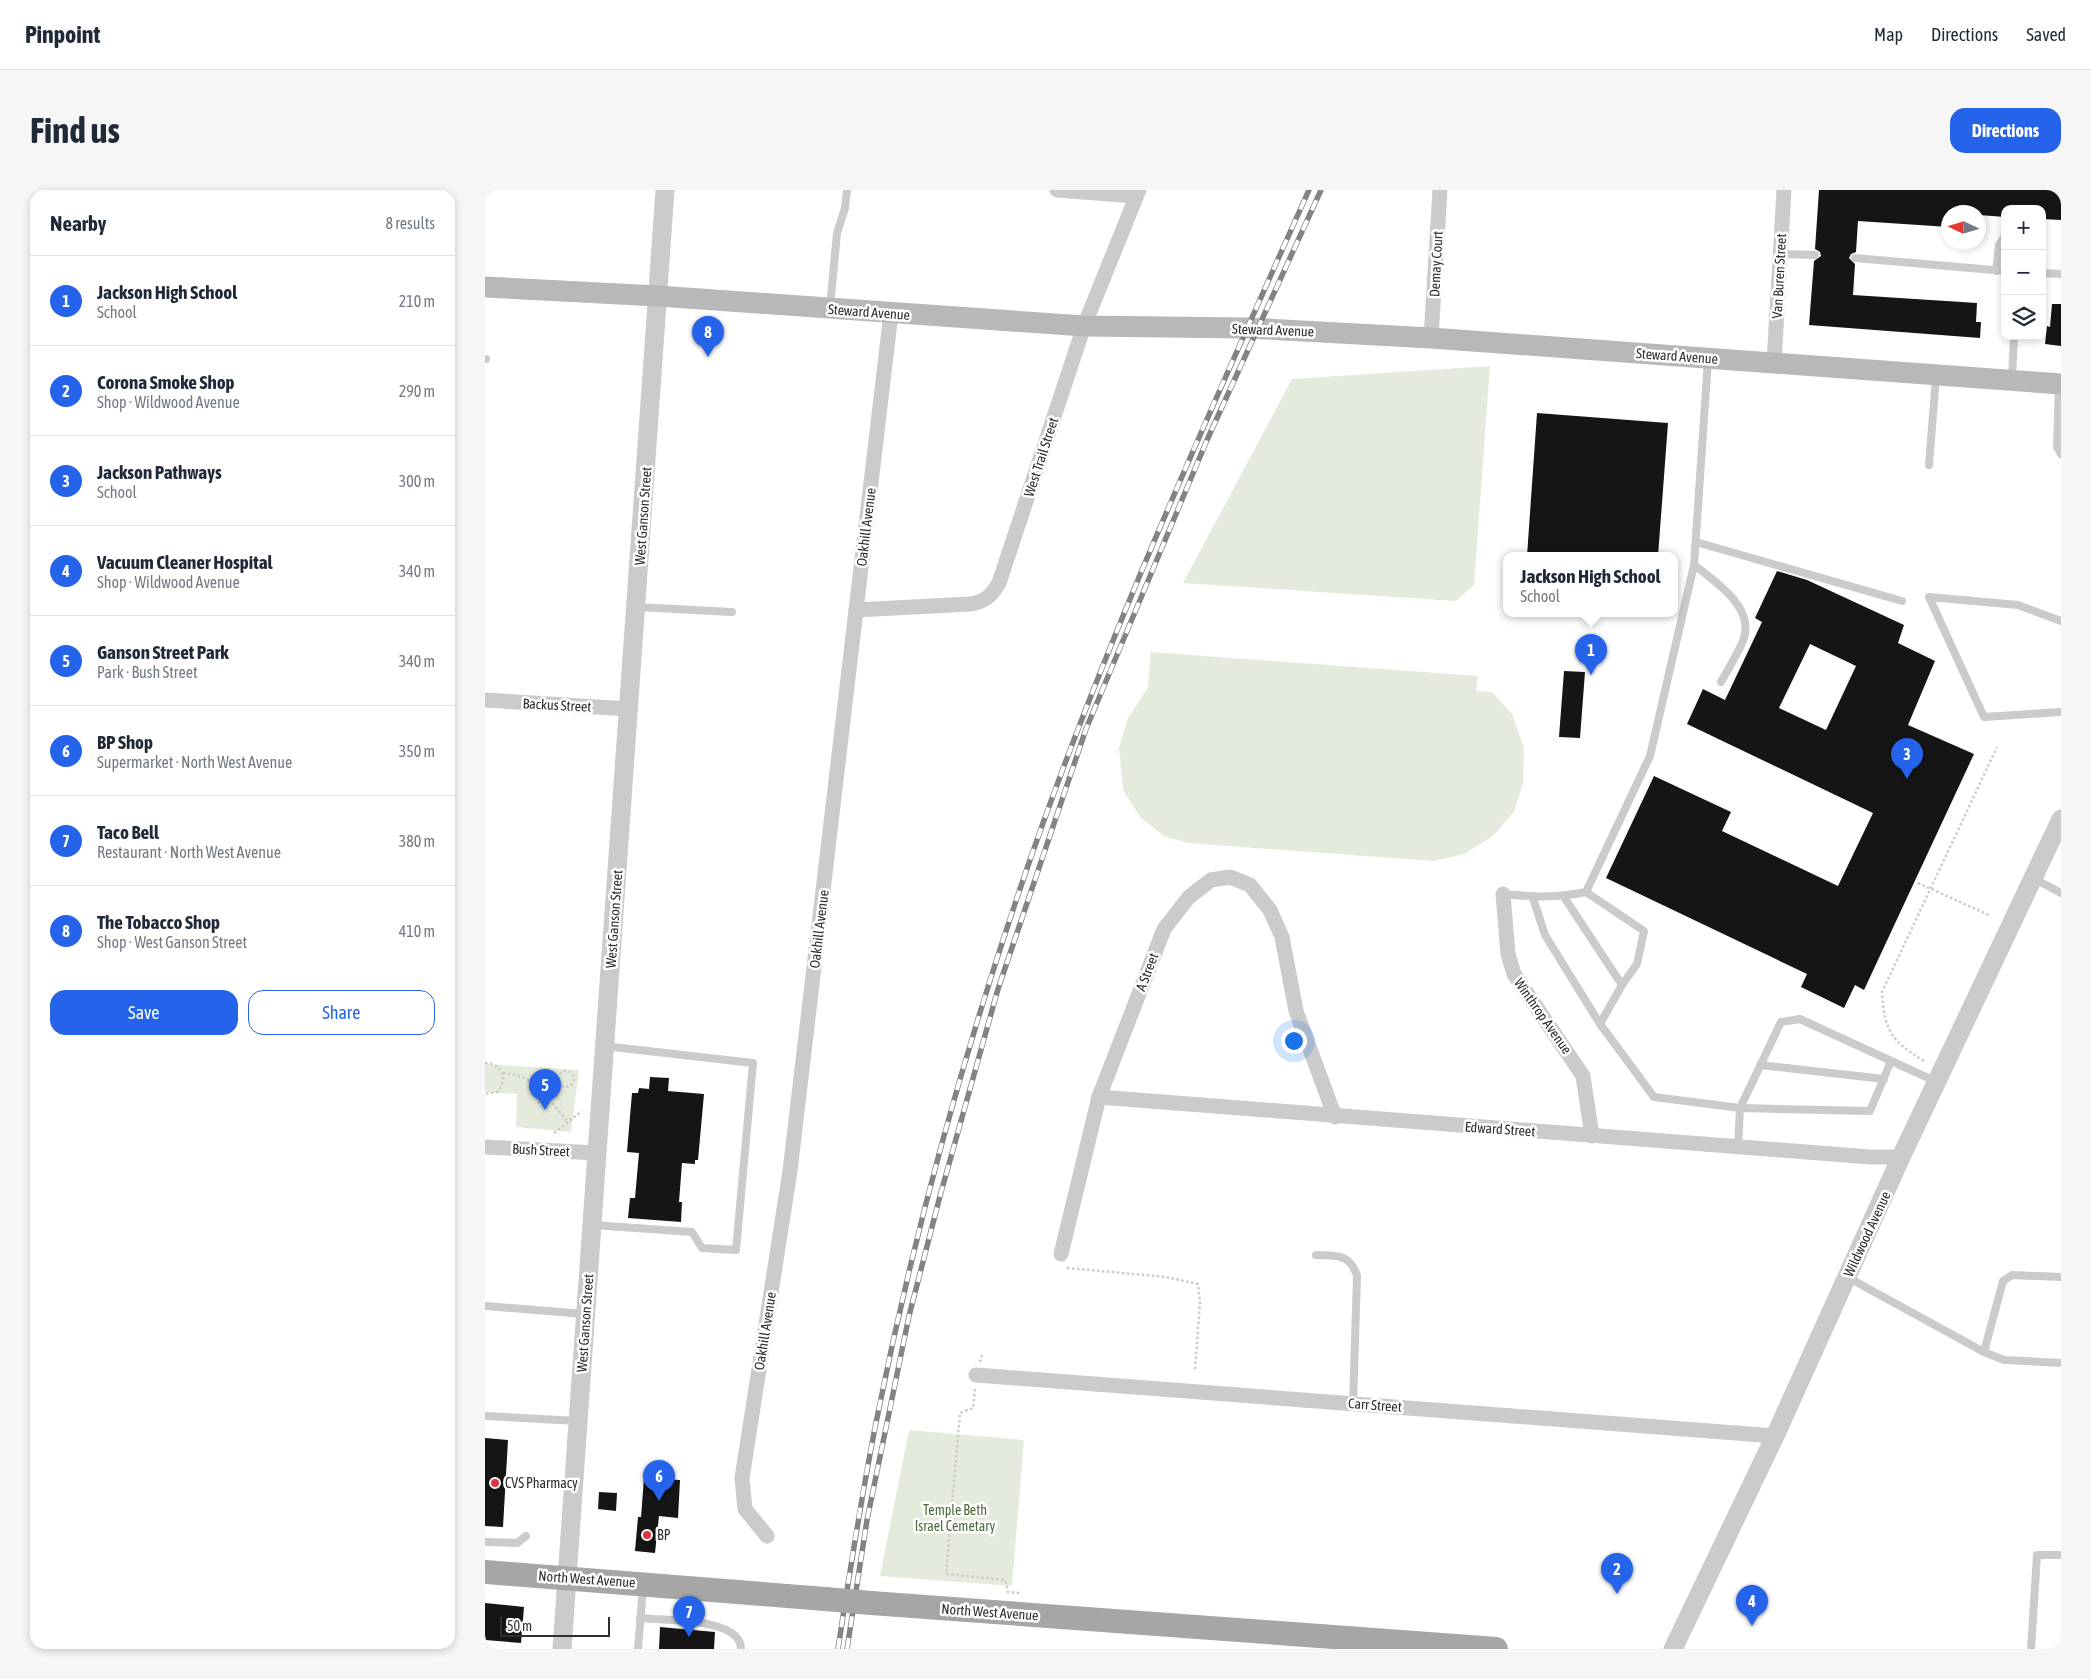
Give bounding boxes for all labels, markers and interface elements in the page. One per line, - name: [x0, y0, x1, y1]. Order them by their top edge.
- text: Pinpoint: [25, 21, 100, 48]
- text: Map: [1874, 24, 1903, 45]
- text: Directions: [1931, 24, 1998, 45]
- text: Saved: [2026, 24, 2066, 45]
- button: Directions: [1950, 108, 2061, 153]
- text: Find us: [30, 110, 120, 150]
- north arrow: [1941, 205, 1986, 250]
- map controls: [2001, 205, 2046, 340]
- button: +: [2001, 205, 2046, 250]
- text: Nearby: [50, 211, 106, 235]
- text: 8 results: [385, 214, 435, 232]
- street label: Demay Court: [1426, 231, 1446, 297]
- street label: Van Buren Street: [1769, 233, 1789, 319]
- button: −: [2001, 250, 2046, 295]
- text: Jackson High School: [97, 281, 237, 303]
- text: 1: [62, 292, 70, 310]
- text: 210 m: [399, 292, 435, 310]
- button: layers: [2001, 295, 2046, 340]
- street label: Steward Avenue: [827, 301, 911, 323]
- text: School: [97, 303, 137, 321]
- pin: 8: [692, 316, 724, 357]
- street label: Steward Avenue: [1232, 321, 1314, 339]
- street label: Steward Avenue: [1635, 345, 1719, 367]
- text: Corona Smoke Shop: [97, 371, 235, 393]
- text: 2: [62, 382, 70, 400]
- text: 290 m: [399, 382, 435, 400]
- text: Shop · Wildwood Avenue: [97, 393, 240, 411]
- street label: West Trail Street: [1021, 415, 1061, 499]
- text: Jackson Pathways: [97, 461, 222, 483]
- street label: West Ganson Street: [632, 466, 654, 566]
- text: 3: [62, 472, 70, 490]
- text: 300 m: [399, 472, 435, 490]
- text: School: [97, 483, 137, 501]
- street label: Oakhill Avenue: [853, 487, 879, 567]
- text: Vacuum Cleaner Hospital: [97, 551, 273, 573]
- popup: [1503, 552, 1678, 617]
- text: 4: [62, 562, 70, 580]
- text: 340 m: [399, 562, 435, 580]
- text: Jackson High School: [1520, 565, 1661, 587]
- text: Shop · Wildwood Avenue: [97, 573, 240, 591]
- text: School: [1520, 587, 1560, 605]
- pin: 1: [1575, 634, 1607, 675]
- text: Ganson Street Park: [97, 641, 229, 663]
- text: 5: [62, 652, 70, 670]
- text: 340 m: [399, 652, 435, 670]
- text: Park · Bush Street: [97, 663, 198, 681]
- street label: Backus Street: [522, 695, 592, 715]
- text: BP Shop: [97, 731, 153, 753]
- pin: 3: [1891, 738, 1923, 779]
- text: 6: [62, 742, 70, 760]
- text: 350 m: [399, 742, 435, 760]
- text: Supermarket · North West Avenue: [97, 753, 292, 771]
- text: Taco Bell: [97, 821, 159, 843]
- text: 7: [62, 832, 70, 850]
- text: 380 m: [399, 832, 435, 850]
- text: Restaurant · North West Avenue: [97, 843, 281, 861]
- street label: West Ganson Street: [603, 869, 625, 969]
- street label: Oakhill Avenue: [806, 889, 832, 969]
- text: The Tobacco Shop: [97, 911, 220, 933]
- text: 8: [62, 922, 70, 940]
- text: 410 m: [399, 922, 435, 940]
- text: Shop · West Ganson Street: [97, 933, 247, 951]
- street label: A Street: [1132, 951, 1162, 993]
- street label: Winthrop Avenue: [1511, 975, 1575, 1057]
- button: Save: [50, 990, 238, 1035]
- button: Share: [248, 990, 435, 1035]
- your location: [1281, 1028, 1307, 1054]
- pin: 5: [529, 1069, 561, 1110]
- street label: Edward Street: [1464, 1119, 1536, 1139]
- street label: Bush Street: [512, 1140, 570, 1160]
- street label: Wildwood Avenue: [1840, 1189, 1894, 1279]
- street label: West Ganson Street: [574, 1273, 596, 1373]
- street label: Oakhill Avenue: [751, 1291, 779, 1371]
- street label: Carr Street: [1348, 1395, 1402, 1415]
- pin: 6: [643, 1460, 675, 1501]
- place label: CVS Pharmacy: [505, 1475, 578, 1491]
- marker: CVS Pharmacy: [489, 1477, 501, 1489]
- park label: Temple Beth Israel Cemetary: [915, 1502, 995, 1534]
- place label: BP: [657, 1527, 671, 1543]
- marker: BP: [641, 1529, 653, 1541]
- pin: 2: [1601, 1553, 1633, 1594]
- street label: North West Avenue: [538, 1568, 636, 1590]
- pin: 4: [1736, 1585, 1768, 1626]
- pin: 7: [673, 1596, 705, 1637]
- street label: North West Avenue: [941, 1601, 1039, 1623]
- scale bar: [500, 1614, 610, 1637]
- text: 50 m: [507, 1618, 532, 1634]

